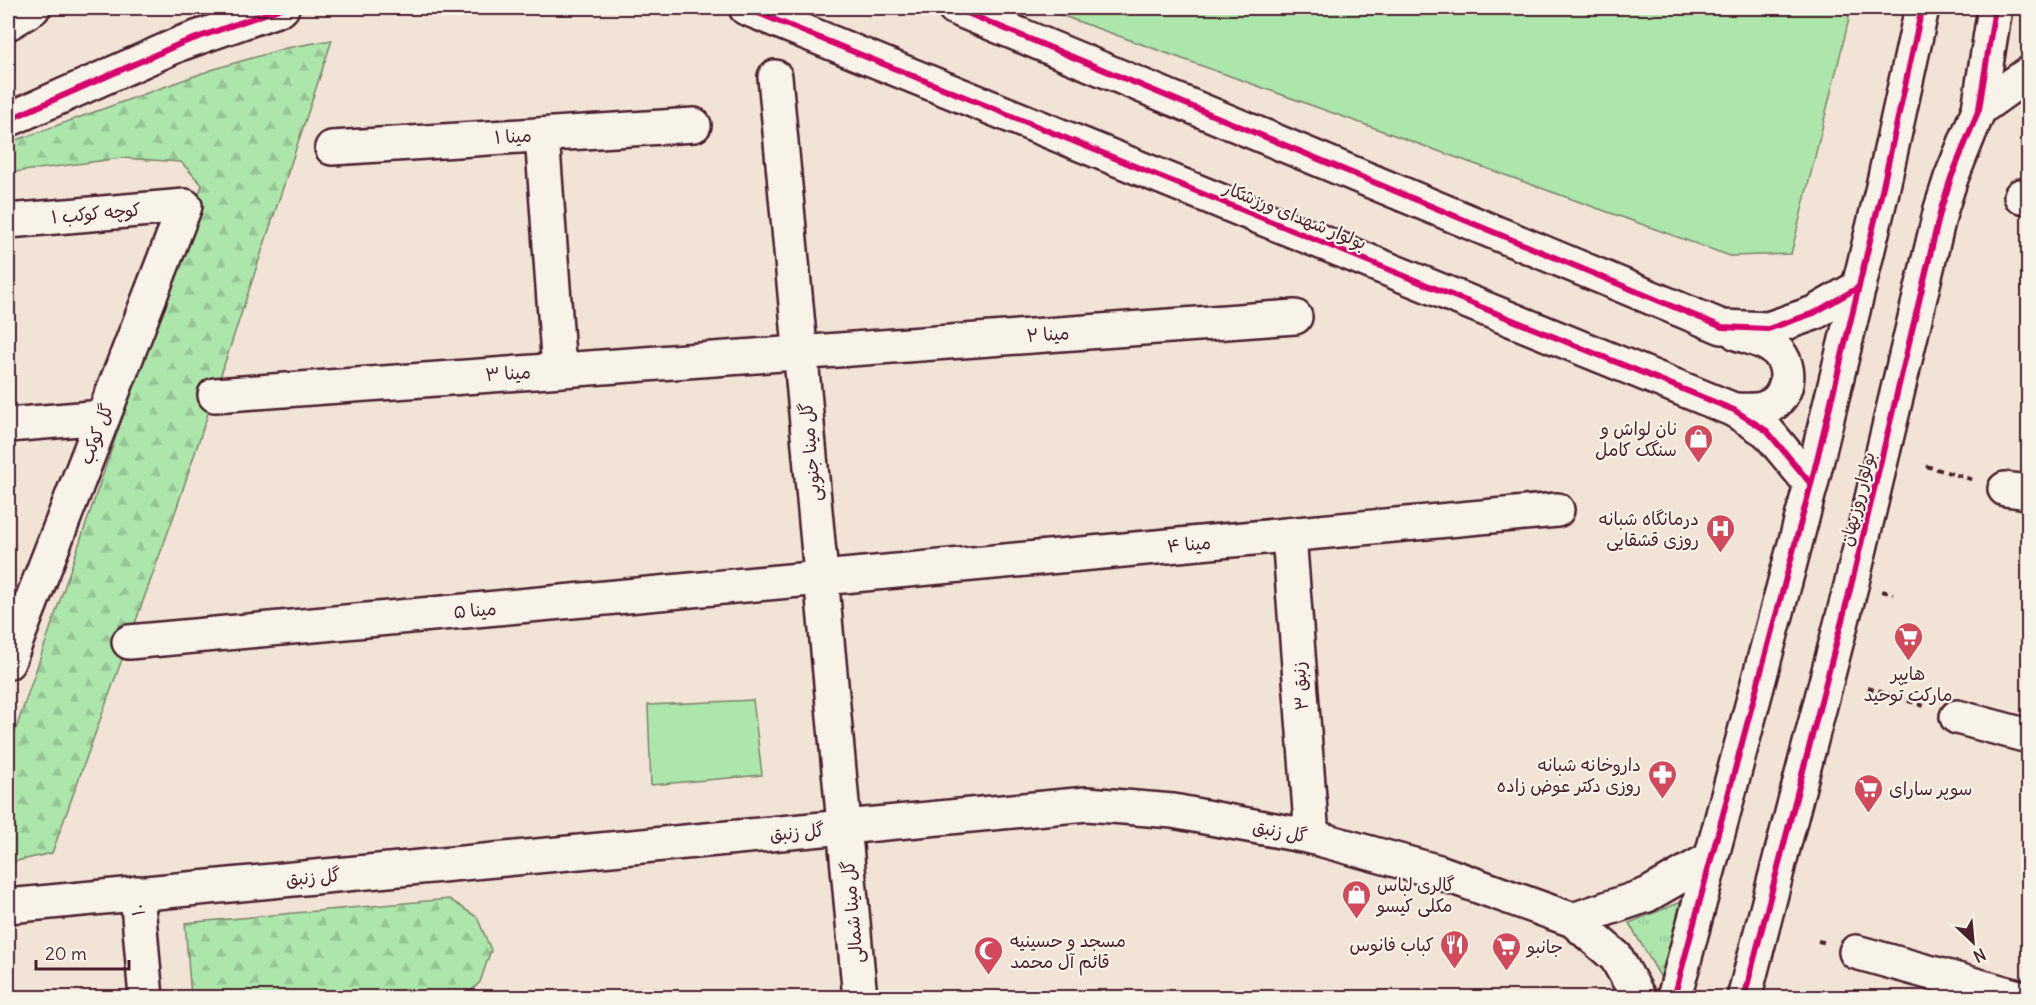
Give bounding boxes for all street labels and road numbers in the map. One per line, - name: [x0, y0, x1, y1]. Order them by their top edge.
- street label: مینا ۱: [494, 123, 532, 149]
- street label: بولوار شهدای ورزشکار: [1219, 175, 1370, 255]
- street label: کوچه کوکب ۱: [50, 198, 142, 229]
- street label: مینا ۲: [1026, 321, 1070, 347]
- street label: مینا ۳: [485, 360, 531, 386]
- street label: گل کوکب: [74, 400, 118, 468]
- street label: گل مینا جنوبی: [794, 401, 827, 503]
- street label: بولوار روزبهان: [1834, 449, 1881, 549]
- street label: مینا ۴: [1166, 531, 1212, 557]
- street label: مینا ۵: [453, 597, 497, 623]
- street label: زنبق ۳: [1287, 661, 1313, 711]
- street label: گل زنبق: [1251, 814, 1309, 848]
- street label: گل زنبق: [769, 818, 826, 846]
- street label: گل مینا شمالی: [836, 859, 868, 964]
- street label: گل زنبق: [285, 863, 342, 891]
- street label: ۱۰: [126, 903, 150, 917]

